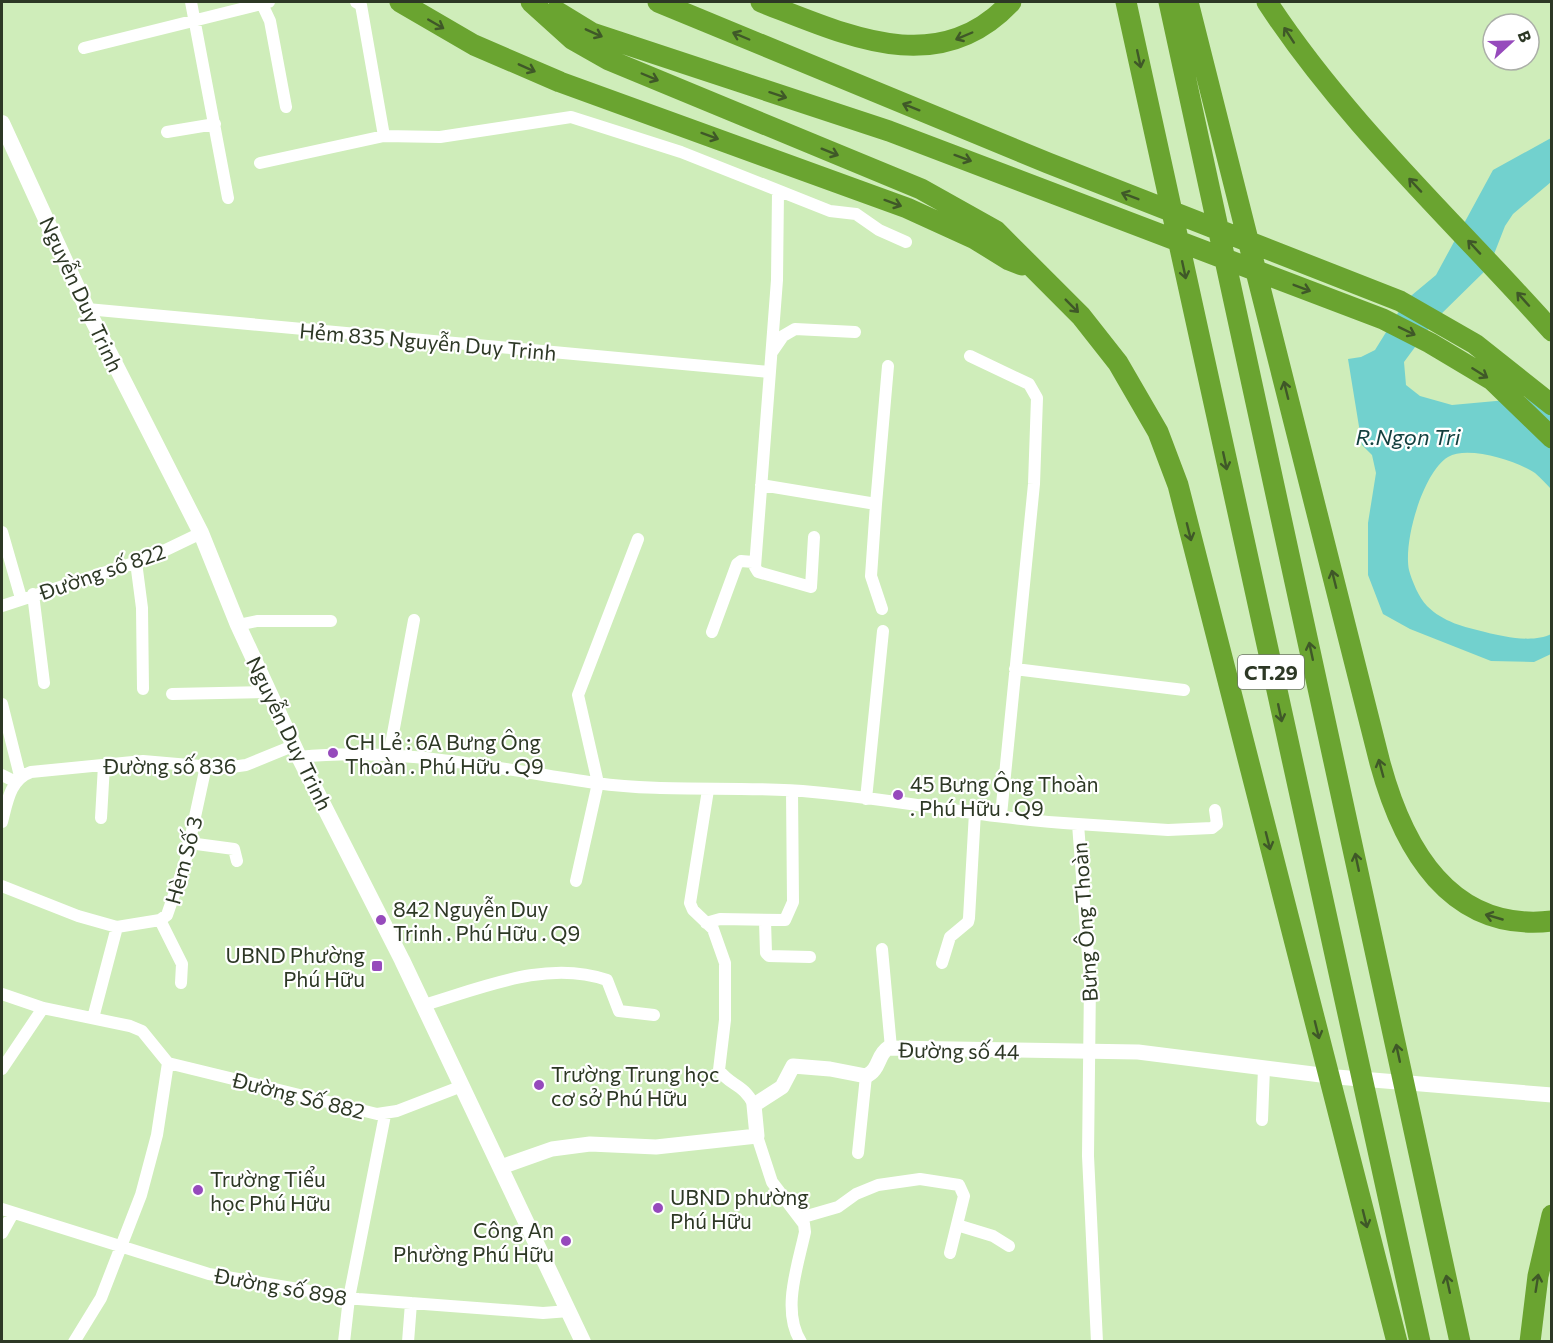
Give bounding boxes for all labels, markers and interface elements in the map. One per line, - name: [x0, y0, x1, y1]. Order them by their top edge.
- north arrow: [1481, 12, 1541, 72]
- one-way arrow: [427, 19, 445, 30]
- one-way arrow: [584, 27, 602, 39]
- one-way arrow: [1283, 28, 1295, 44]
- text: B: [1515, 28, 1536, 45]
- one-way arrow: [732, 30, 750, 41]
- one-way arrow: [956, 31, 974, 42]
- one-way arrow: [1133, 49, 1145, 68]
- one-way arrow: [518, 63, 536, 74]
- one-way arrow: [641, 72, 659, 84]
- one-way arrow: [768, 90, 787, 101]
- one-way arrow: [902, 101, 920, 112]
- one-way arrow: [700, 132, 719, 143]
- one-way arrow: [821, 147, 839, 158]
- one-way arrow: [953, 154, 971, 165]
- one-way arrow: [1407, 177, 1422, 192]
- one-way arrow: [1122, 189, 1140, 200]
- one-way arrow: [883, 198, 902, 209]
- street label: Nguyễn Duy Trinh: [35, 212, 130, 376]
- one-way arrow: [1467, 240, 1481, 255]
- one-way arrow: [1179, 260, 1190, 279]
- one-way arrow: [1292, 283, 1311, 294]
- one-way arrow: [1516, 292, 1530, 307]
- one-way arrow: [1065, 299, 1080, 314]
- street label: Hẻm 835 Nguyễn Duy Trinh: [298, 316, 558, 365]
- one-way arrow: [1397, 325, 1415, 337]
- one-way arrow: [1472, 367, 1489, 379]
- one-way arrow: [1280, 381, 1292, 400]
- water label: R.Ngọn Tri: [1356, 423, 1462, 450]
- one-way arrow: [1220, 450, 1231, 470]
- one-way arrow: [1183, 523, 1195, 542]
- street label: Đường số 822: [35, 538, 168, 605]
- one-way arrow: [1328, 570, 1340, 589]
- one-way arrow: [1305, 642, 1316, 661]
- street label: Nguyễn Duy Trinh: [242, 651, 339, 814]
- road number: CT.29: [1238, 655, 1304, 689]
- one-way arrow: [1275, 702, 1286, 722]
- place label: CH Lẻ : 6A Bưng Ông Thoàn . Phú Hữu . Q9: [345, 729, 544, 778]
- marker: CH Lẻ : 6A Bưng Ông Thoàn . Phú Hữu . Q9: [326, 746, 340, 760]
- street label: Đường số 836: [102, 753, 237, 778]
- one-way arrow: [1375, 759, 1387, 778]
- place label: 45 Bưng Ông Thoàn . Phú Hữu . Q9: [910, 771, 1099, 820]
- marker: 45 Bưng Ông Thoàn . Phú Hữu . Q9: [891, 788, 905, 802]
- street label: Hèm Số 3: [159, 813, 207, 907]
- one-way arrow: [1263, 832, 1275, 851]
- street label: Bưng Ông Thoàn: [1066, 841, 1102, 1003]
- one-way arrow: [1350, 853, 1362, 872]
- place label: 842 Nguyễn Duy Trinh . Phú Hữu . Q9: [393, 895, 580, 945]
- one-way arrow: [1485, 910, 1504, 922]
- marker: 842 Nguyễn Duy Trinh . Phú Hữu . Q9: [374, 913, 388, 927]
- place label: UBND Phường Phú Hữu: [226, 942, 365, 991]
- marker: UBND Phường Phú Hữu: [370, 959, 384, 973]
- one-way arrow: [1311, 1020, 1323, 1039]
- street label: Đường số 44: [897, 1036, 1020, 1064]
- one-way arrow: [1392, 1043, 1403, 1063]
- place label: Trường Trung học cơ sở Phú Hữu: [551, 1061, 719, 1110]
- street label: Đường Số 882: [229, 1066, 368, 1124]
- marker: Trường Trung học cơ sở Phú Hữu: [532, 1078, 546, 1092]
- place label: Trường Tiểu học Phú Hữu: [210, 1166, 331, 1215]
- marker: Trường Tiểu học Phú Hữu: [191, 1183, 205, 1197]
- place label: UBND phường Phú Hữu: [670, 1184, 809, 1233]
- marker: UBND phường Phú Hữu: [651, 1201, 665, 1215]
- one-way arrow: [1360, 1209, 1372, 1228]
- place label: Công An Phường Phú Hữu: [393, 1217, 554, 1266]
- marker: Công An Phường Phú Hữu: [559, 1234, 573, 1248]
- street label: Đường số 898: [212, 1262, 349, 1310]
- one-way arrow: [1532, 1274, 1543, 1294]
- one-way arrow: [1442, 1275, 1453, 1295]

